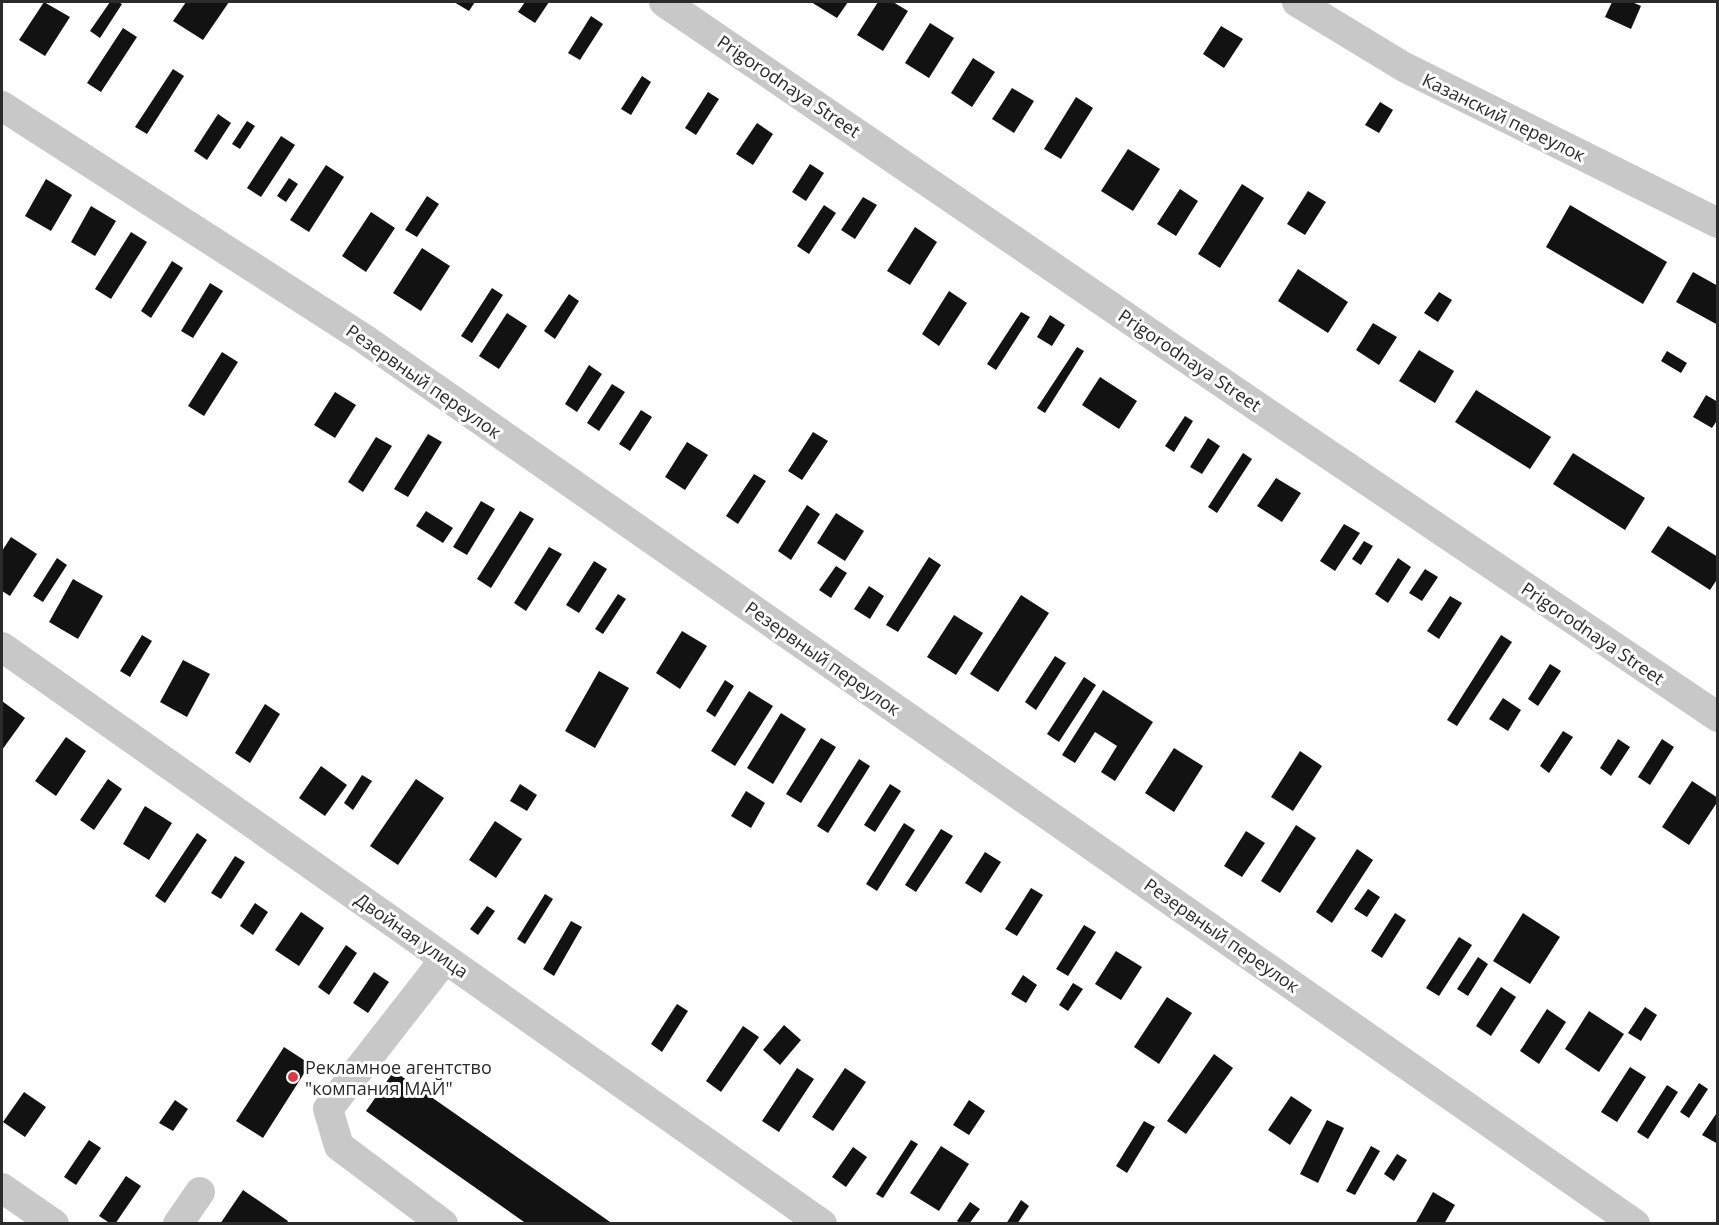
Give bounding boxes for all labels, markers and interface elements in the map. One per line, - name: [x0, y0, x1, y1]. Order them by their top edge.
- street label: Prigorodnaya Street: [713, 29, 865, 143]
- street label: Казанский переулок: [1419, 67, 1590, 167]
- street label: Prigorodnaya Street: [1114, 303, 1266, 417]
- street label: Резервный переулок: [342, 318, 507, 444]
- street label: Prigorodnaya Street: [1517, 576, 1669, 690]
- street label: Резервный переулок: [741, 595, 906, 721]
- street label: Резервный переулок: [1140, 872, 1305, 998]
- street label: Двойная улица: [351, 887, 473, 983]
- place label: Рекламное агентство "компания МАЙ": [305, 1055, 492, 1100]
- marker: Рекламное агентство "компания МАЙ": [286, 1070, 300, 1084]

